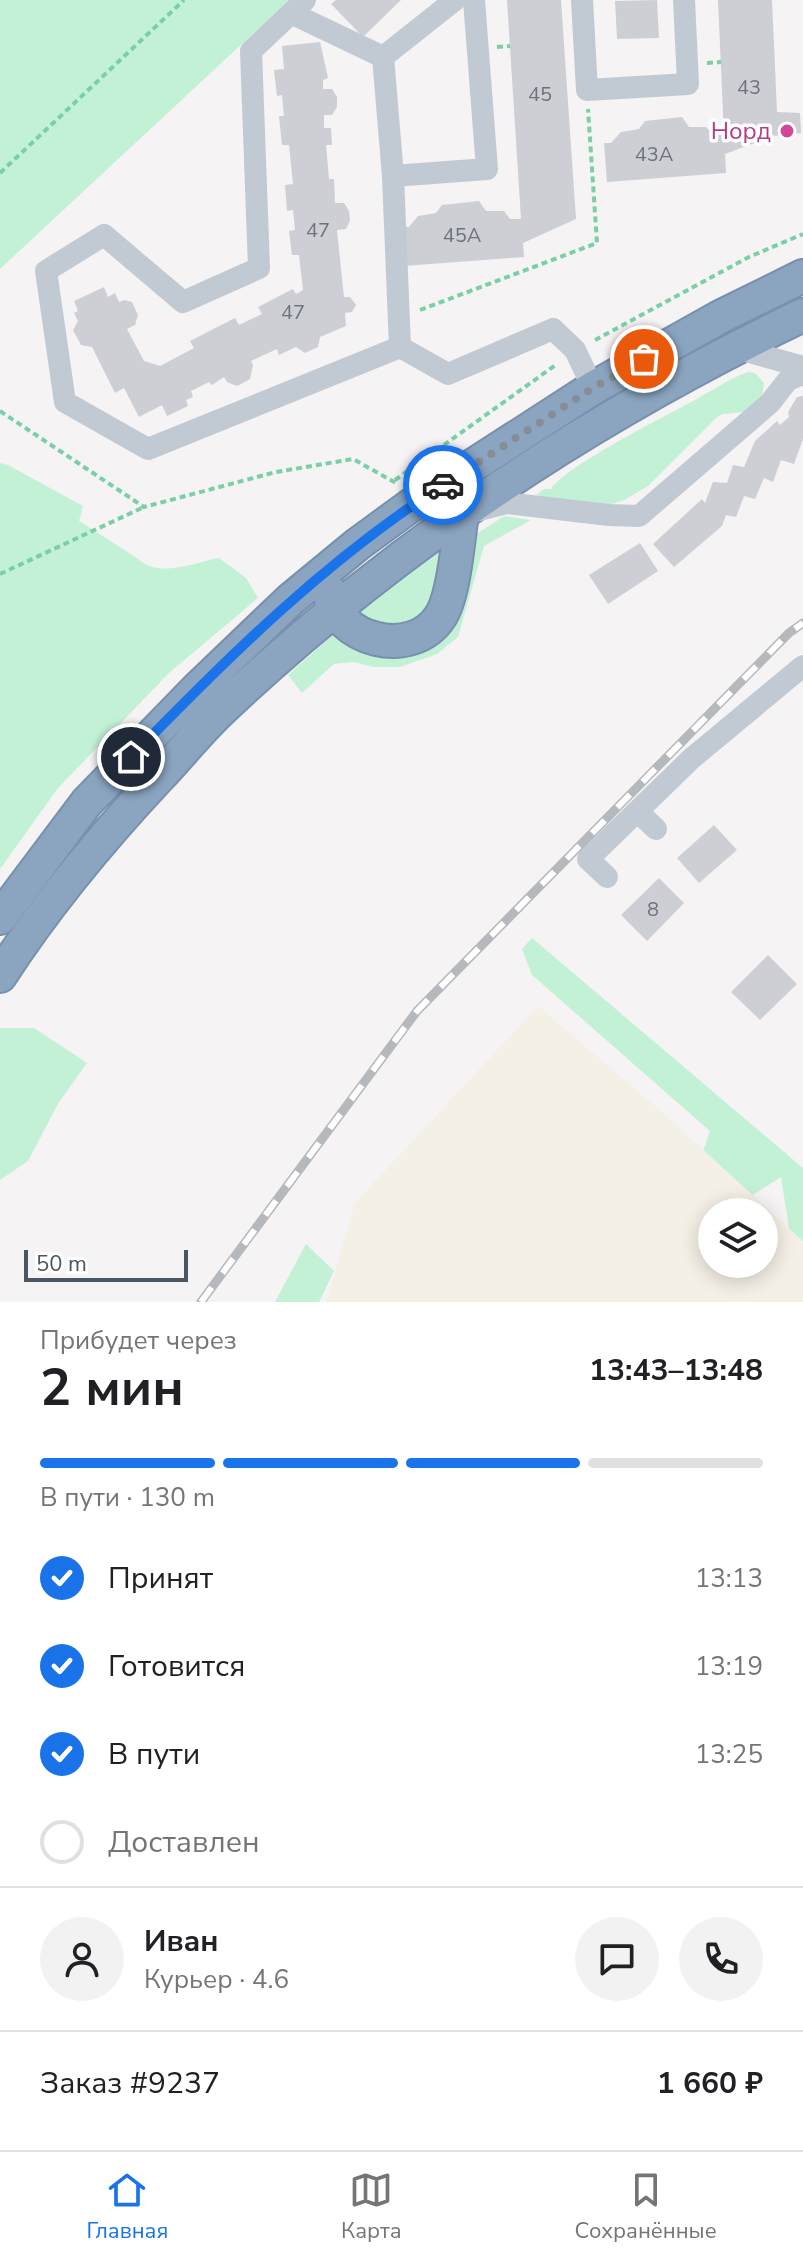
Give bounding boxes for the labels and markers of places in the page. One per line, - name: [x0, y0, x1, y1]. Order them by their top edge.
- place label: Норд: [711, 115, 771, 147]
- marker: Норд: [778, 122, 796, 140]
- pin: [610, 325, 678, 393]
- pin: [97, 723, 165, 791]

